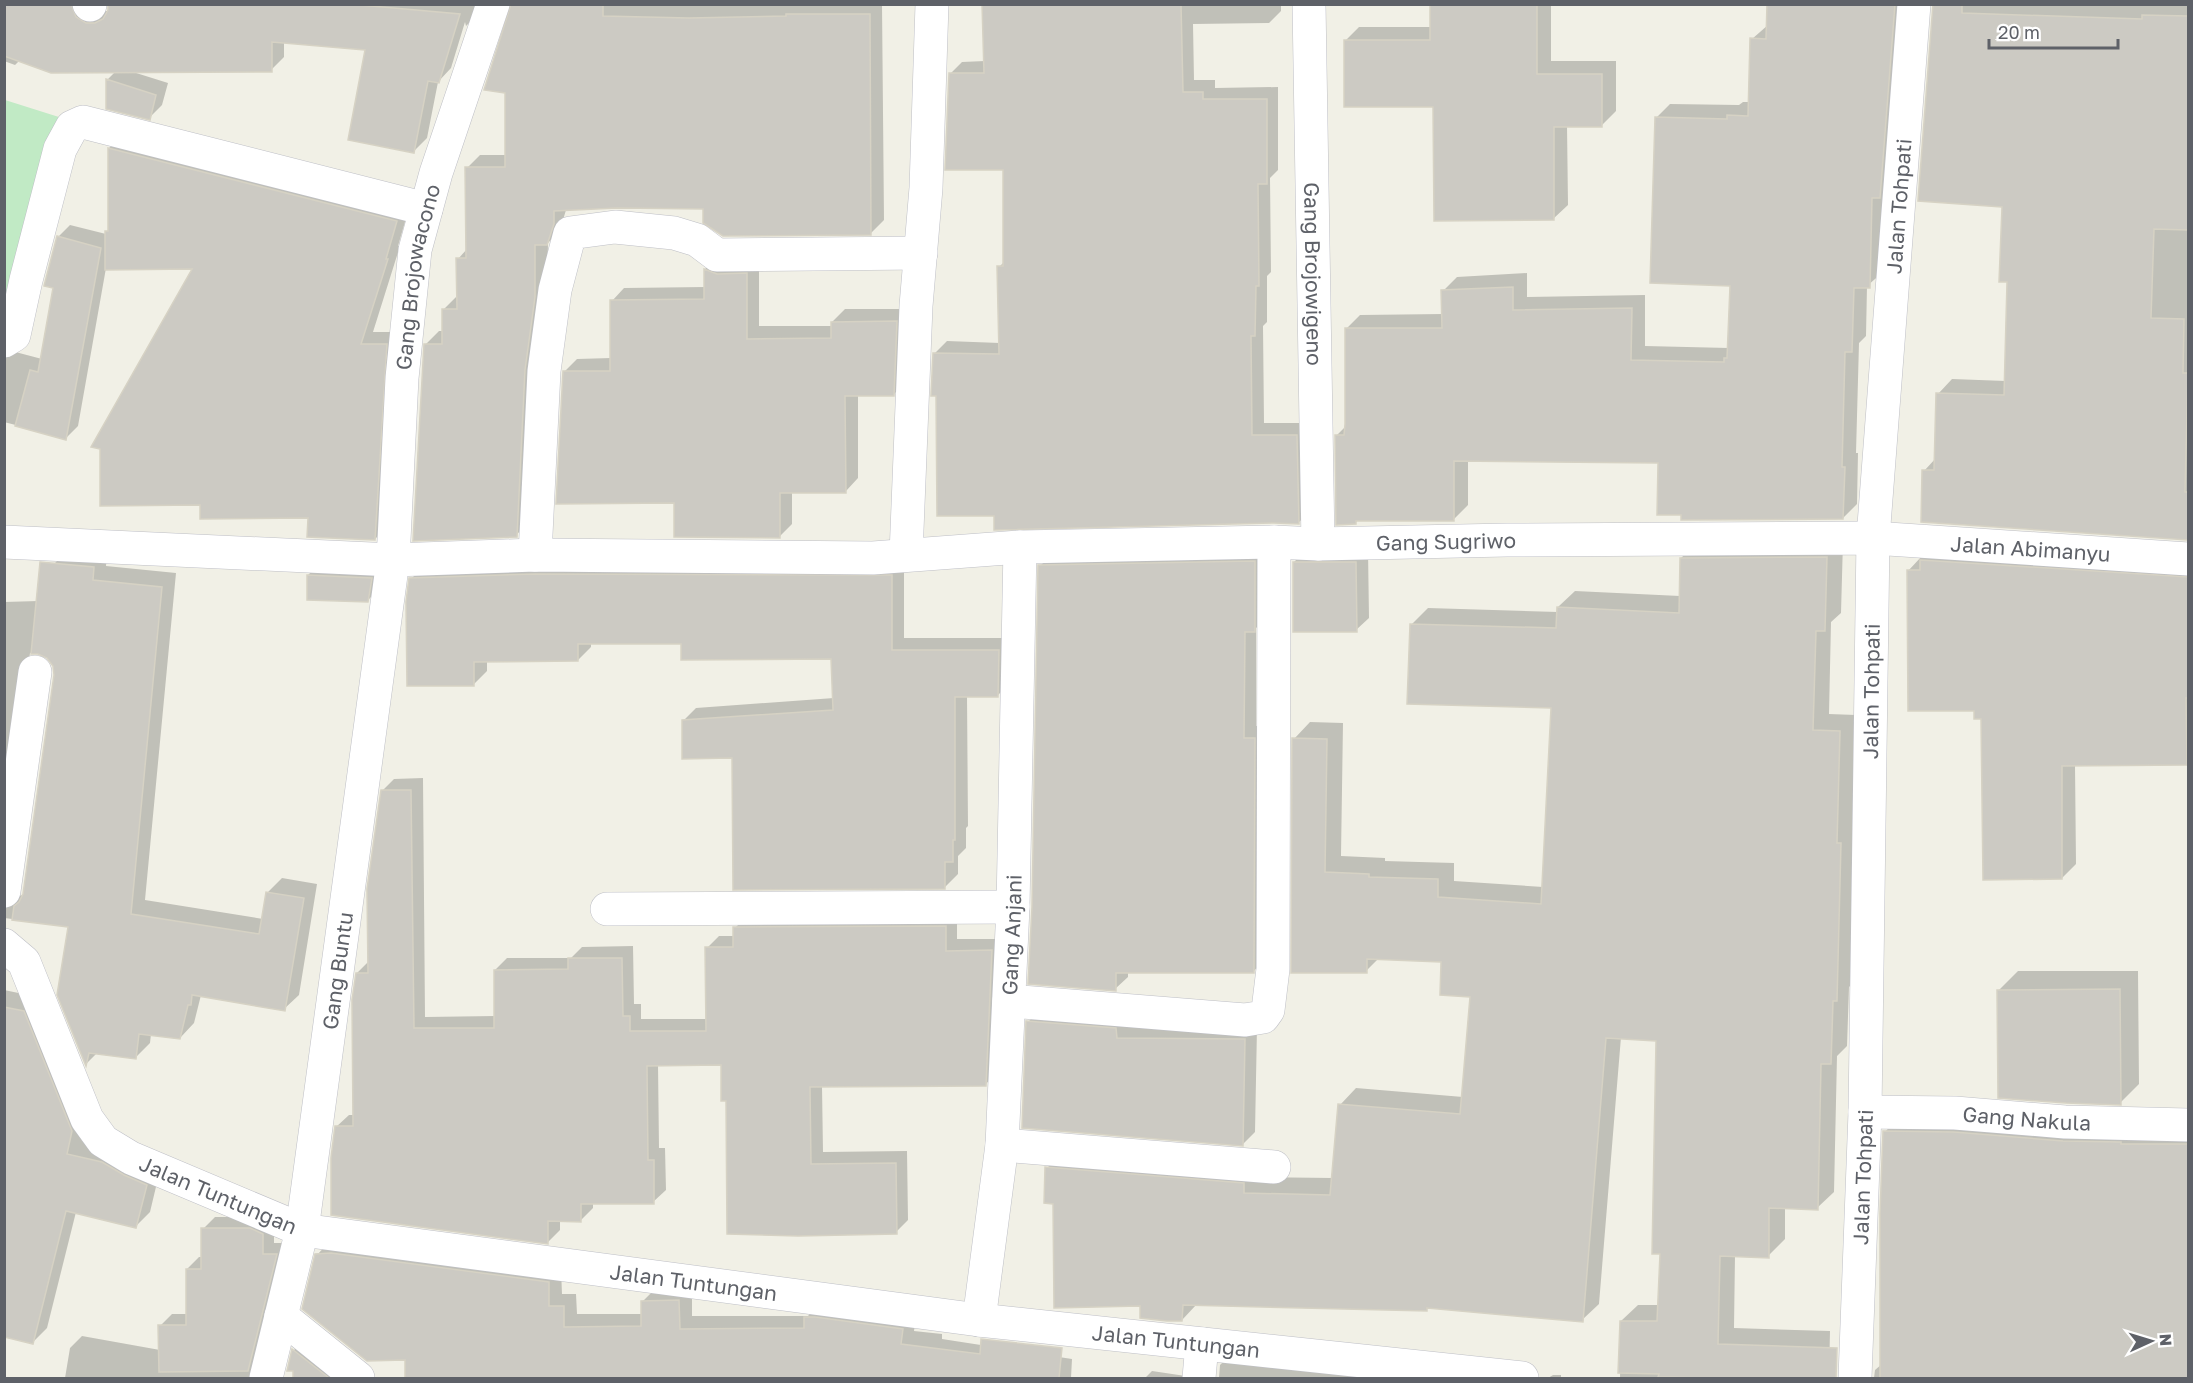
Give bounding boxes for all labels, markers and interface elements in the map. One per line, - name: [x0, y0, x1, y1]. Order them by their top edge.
- scale bar: [1989, 12, 2118, 50]
- text: 20 m: [1998, 21, 2040, 43]
- street label: Jalan Tohpati: [1880, 138, 1917, 275]
- street label: Gang Brojowacono: [390, 181, 445, 371]
- street label: Gang Brojowigeno: [1299, 182, 1328, 366]
- street label: Gang Sugriwo: [1376, 527, 1516, 556]
- street label: Jalan Abimanyu: [1950, 530, 2111, 567]
- street label: Jalan Tohpati: [1857, 623, 1885, 759]
- street label: Gang Anjani: [996, 874, 1027, 996]
- street label: Gang Buntu: [316, 910, 358, 1031]
- street label: Gang Nakula: [1961, 1101, 2091, 1136]
- street label: Jalan Tohpati: [1847, 1109, 1878, 1245]
- street label: Jalan Tuntungan: [135, 1150, 301, 1239]
- street label: Jalan Tuntungan: [608, 1258, 779, 1306]
- north arrow: [2121, 1311, 2181, 1371]
- street label: Jalan Tuntungan: [1091, 1319, 1261, 1363]
- text: N: [2156, 1333, 2176, 1347]

